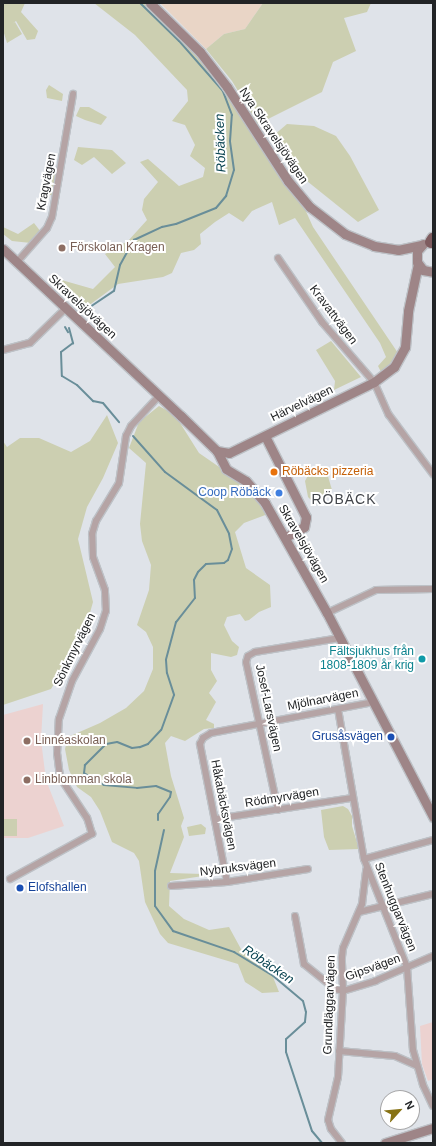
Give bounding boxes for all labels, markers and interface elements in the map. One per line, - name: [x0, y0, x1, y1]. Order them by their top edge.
- street label: Nya Skravelsjövägen: [236, 85, 310, 187]
- water label: Röbäcken: [212, 113, 230, 173]
- street label: Kragvägen: [34, 152, 60, 212]
- place label: Förskolan Kragen: [70, 241, 165, 255]
- marker: Förskolan Kragen: [57, 243, 67, 253]
- street label: Skravelsjövägen: [45, 272, 119, 342]
- street label: Kravattvägen: [306, 282, 360, 348]
- street label: Härvelvägen: [269, 383, 335, 425]
- place label: Röbäcks pizzeria: [282, 465, 373, 479]
- marker: Röbäcks pizzeria: [269, 467, 279, 477]
- place label: Coop Röbäck: [198, 486, 271, 500]
- marker: Coop Röbäck: [274, 488, 284, 498]
- district label: RÖBÄCK: [311, 491, 377, 507]
- street label: Skravelsjövägen: [275, 502, 331, 586]
- street label: Sönkmyrvägen: [51, 611, 99, 689]
- place label: Fältsjukhus från 1808-1809 år krig: [320, 645, 414, 673]
- marker: Fältsjukhus från 1808-1809 år krig: [417, 654, 427, 664]
- street label: Josef-Larsvägen: [252, 663, 284, 753]
- street label: Mjölnarvägen: [286, 686, 360, 714]
- place label: Grusåsvägen: [312, 730, 383, 744]
- marker: Grusåsvägen: [386, 732, 396, 742]
- place label: Linnéaskolan: [35, 734, 106, 748]
- marker: Linnéaskolan: [22, 736, 32, 746]
- street label: Håkabäcksvägen: [207, 758, 239, 852]
- place label: Linblomman skola: [35, 773, 132, 787]
- marker: Linblomman skola: [22, 775, 32, 785]
- street label: Rödmyrvägen: [244, 785, 320, 811]
- street label: Nybruksvägen: [199, 856, 277, 880]
- street label: Stenhuggarvägen: [371, 860, 419, 954]
- place label: Elofshallen: [28, 881, 87, 895]
- marker: Elofshallen: [15, 883, 25, 893]
- water label: Röbäcken: [239, 942, 297, 988]
- street label: Gipsvägen: [344, 951, 402, 985]
- street label: Grundläggarvägen: [321, 955, 339, 1055]
- north arrow: [380, 1090, 420, 1130]
- text: N: [403, 1099, 417, 1111]

